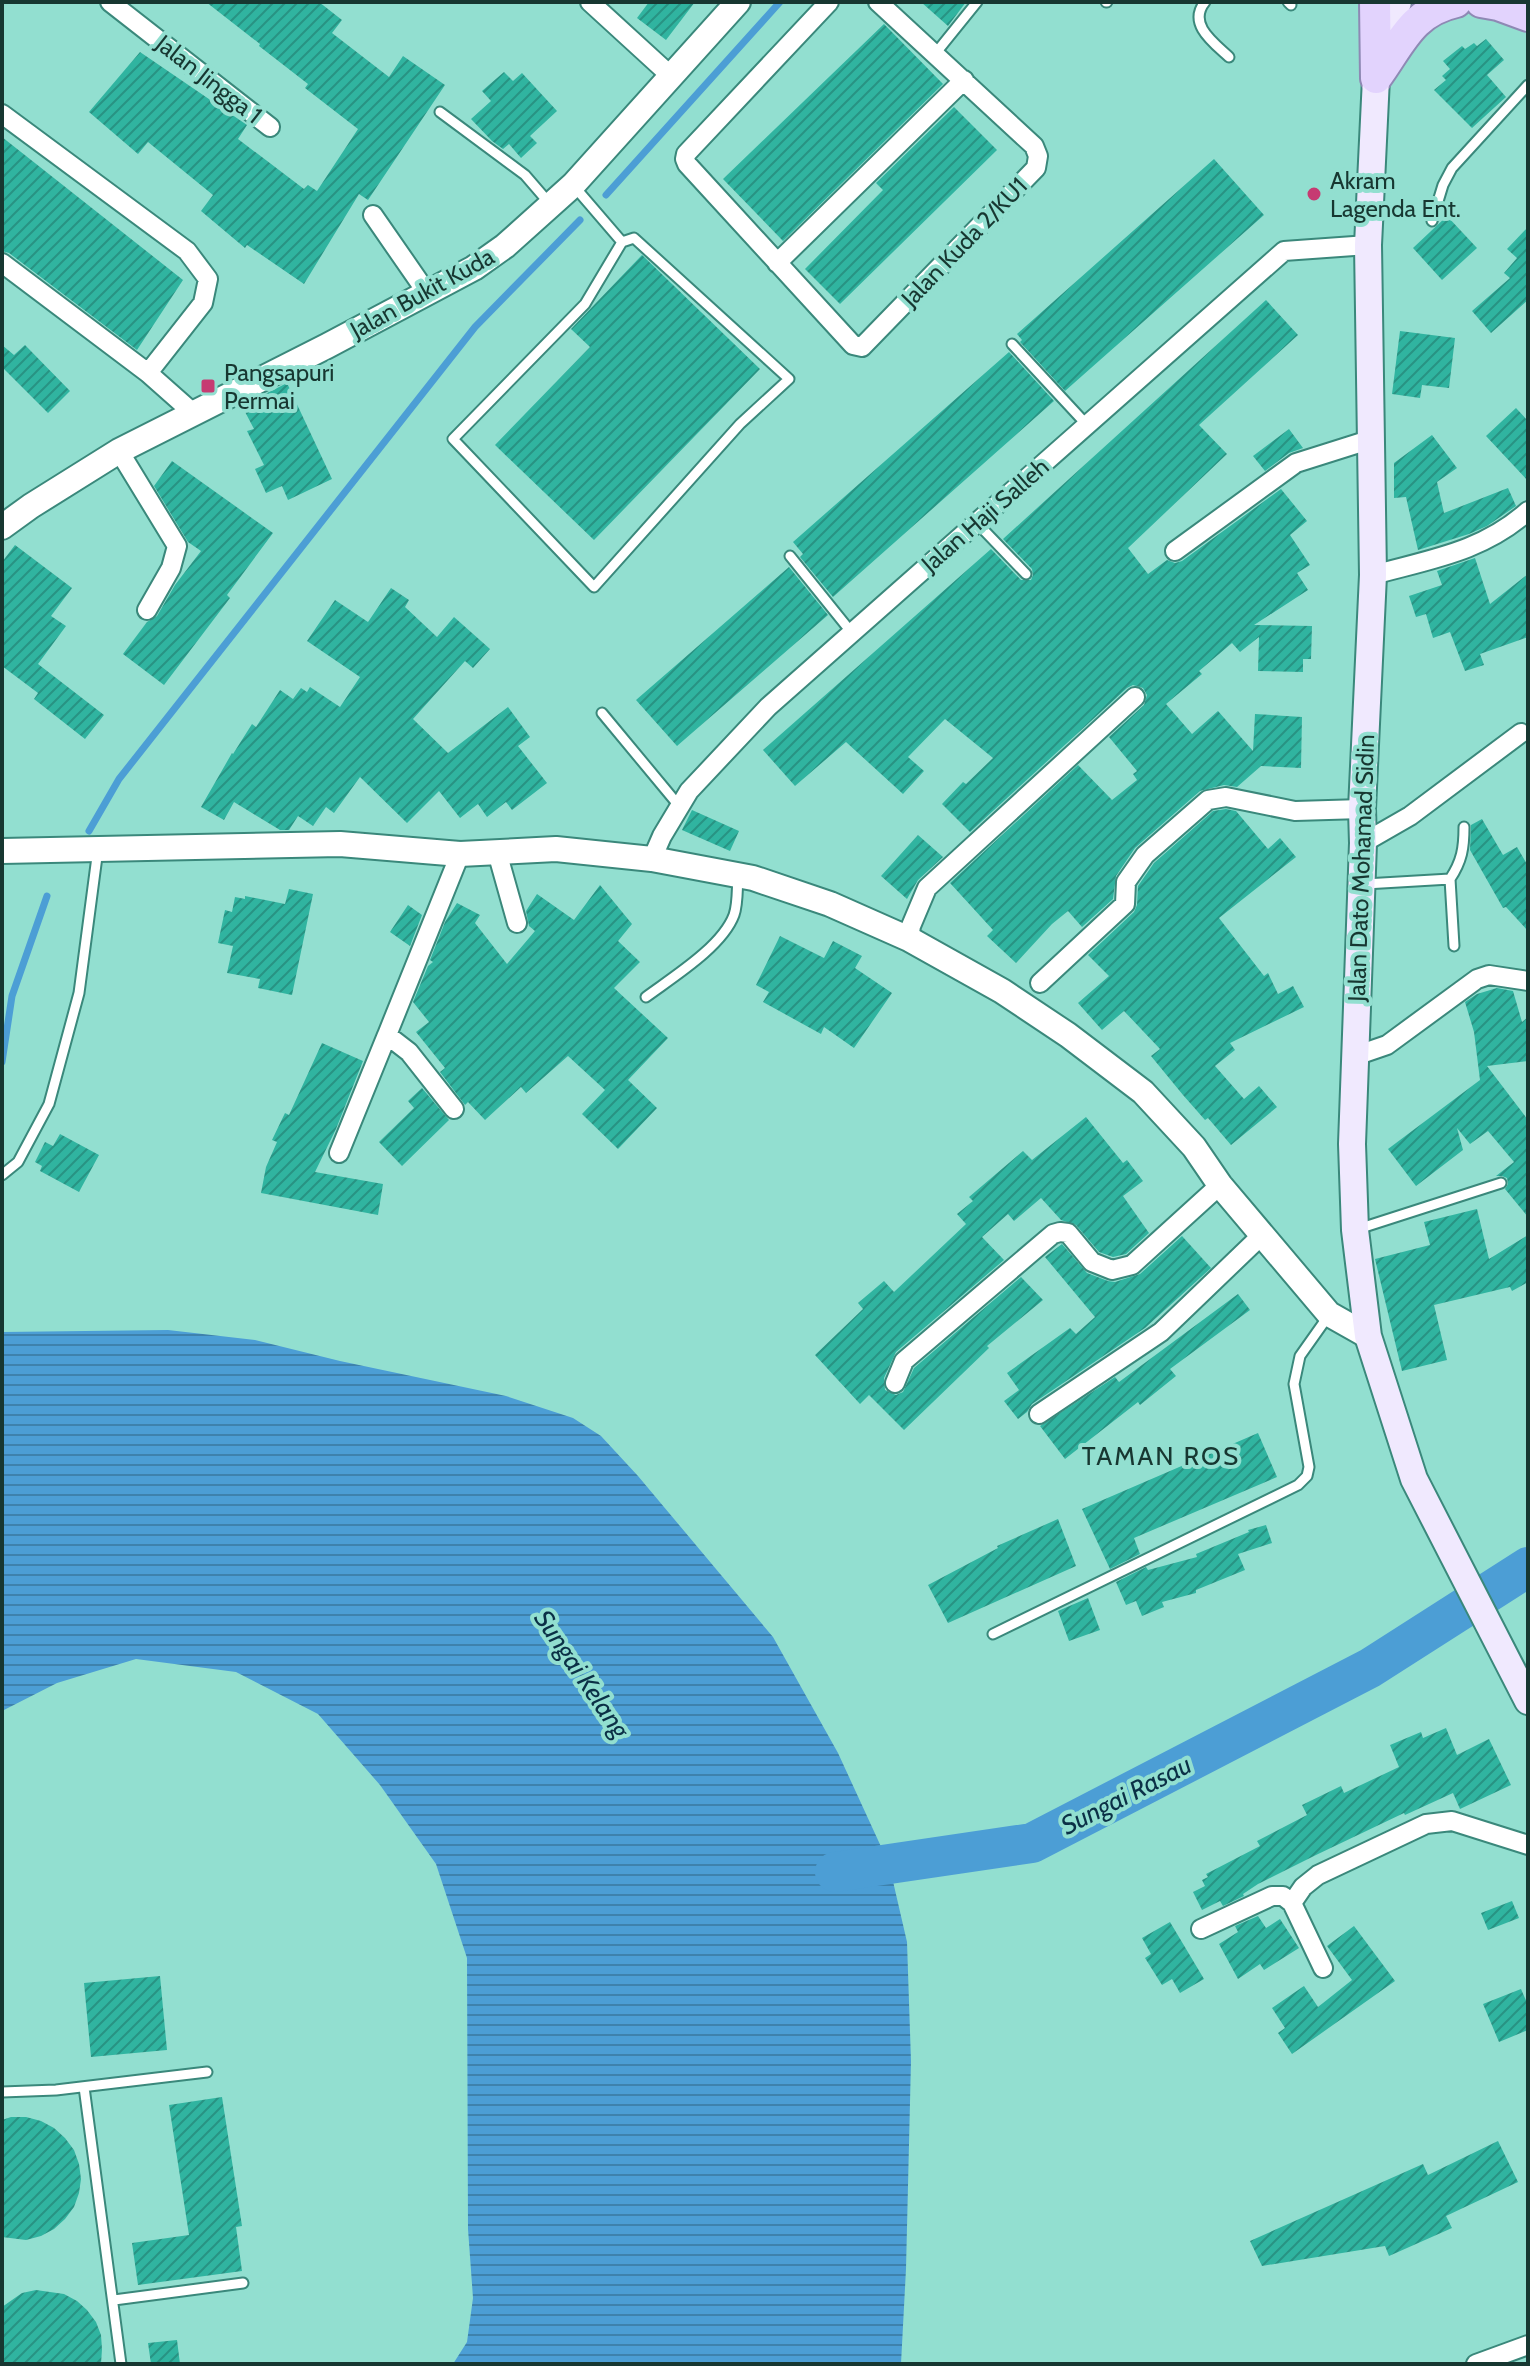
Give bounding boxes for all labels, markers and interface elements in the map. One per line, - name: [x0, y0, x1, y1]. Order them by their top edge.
- street label: Jalan Jingga 1: [149, 28, 268, 129]
- place label: Akram Lagenda Ent.: [1330, 166, 1461, 223]
- street label: Jalan Kuda 2/KU1: [894, 171, 1033, 313]
- marker: Akram Lagenda Ent.: [1305, 185, 1323, 203]
- street label: Jalan Bukit Kuda: [344, 241, 499, 345]
- place label: Pangsapuri Permai: [224, 358, 334, 415]
- marker: Pangsapuri Permai: [199, 377, 217, 395]
- street label: Jalan Haji Salleh: [915, 452, 1055, 579]
- street label: Jalan Dato Mohamad Sidin: [1342, 734, 1380, 1003]
- district label: TAMAN ROS: [1082, 1440, 1240, 1472]
- water label: Sungai Kelang: [527, 1604, 637, 1745]
- water label: Sungai Rasau: [1055, 1748, 1197, 1842]

